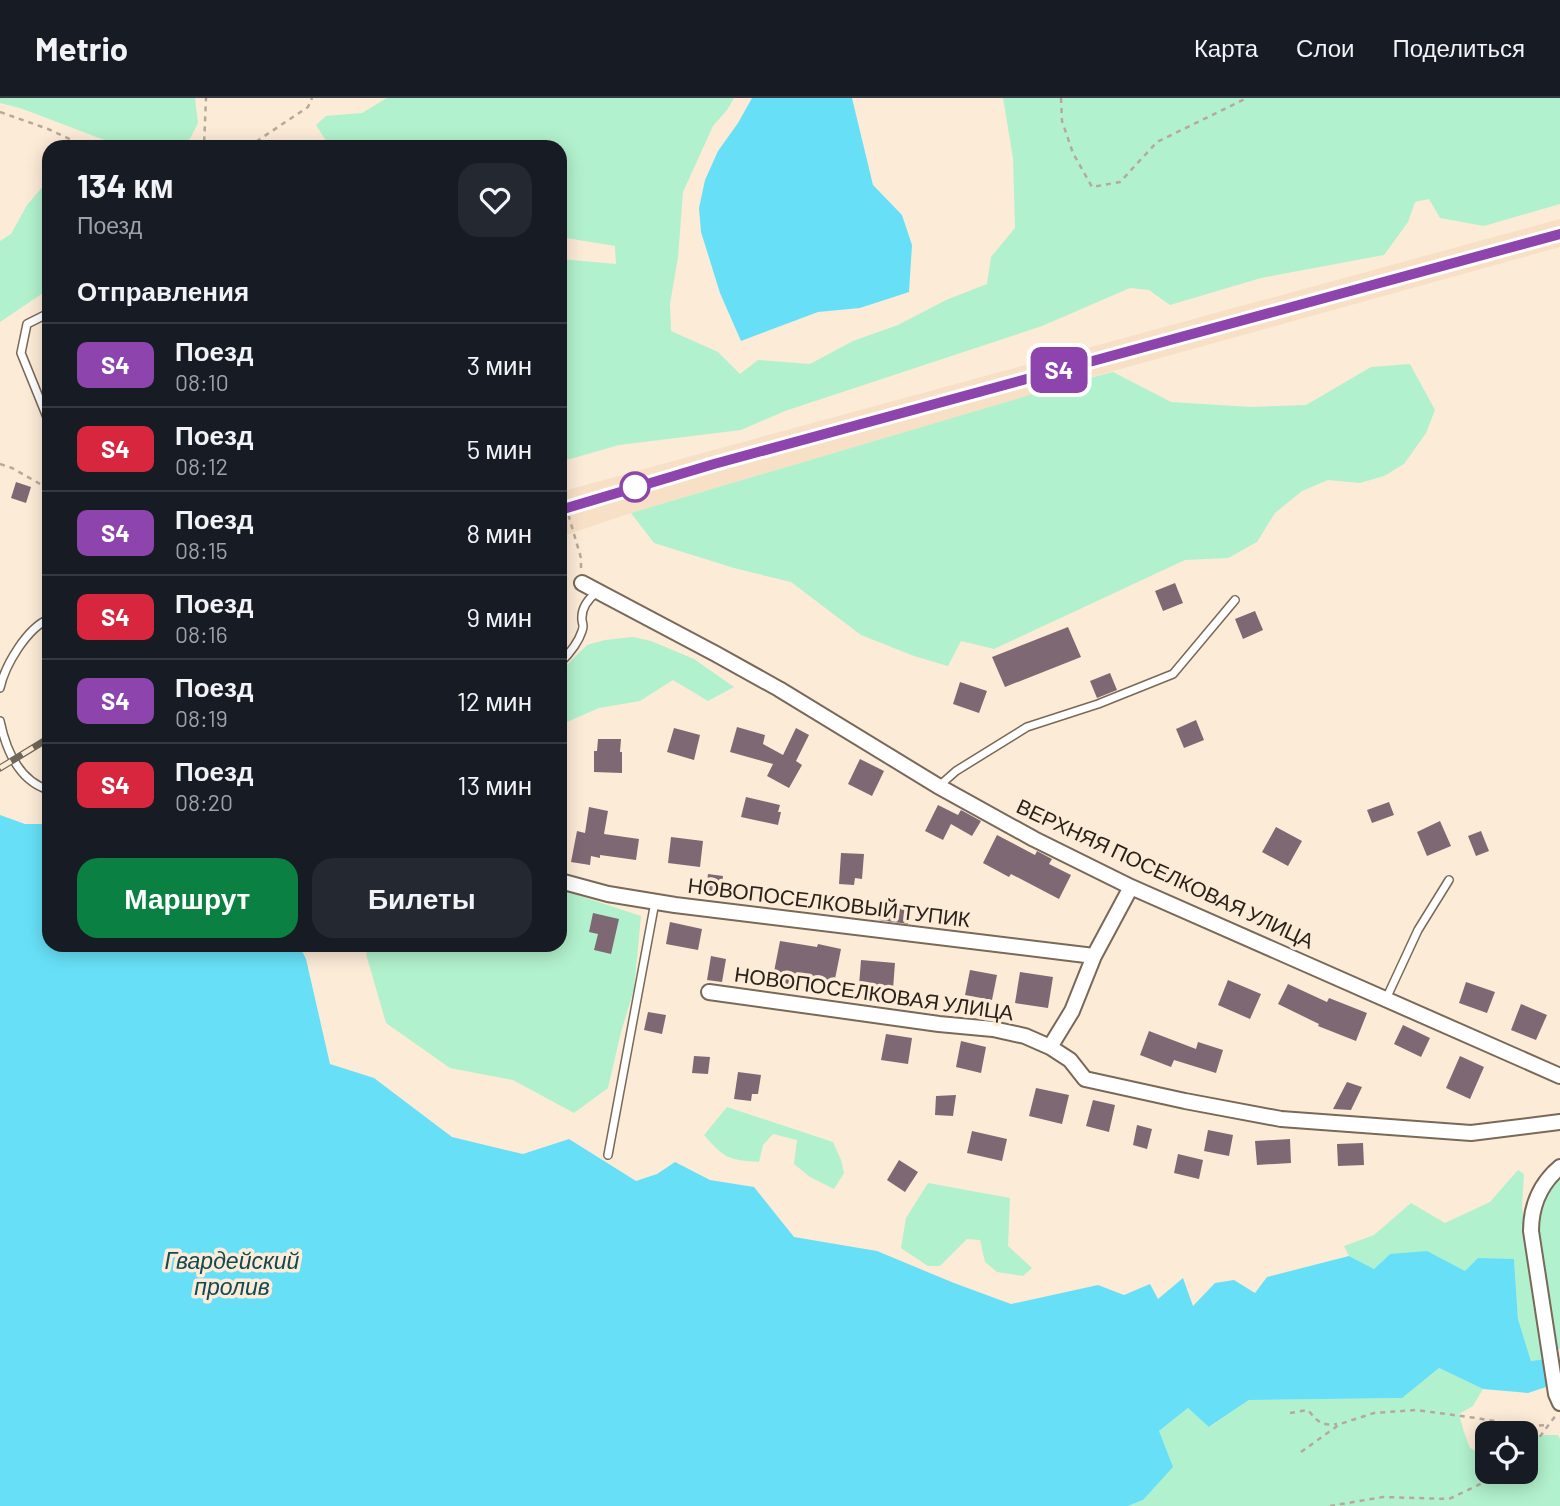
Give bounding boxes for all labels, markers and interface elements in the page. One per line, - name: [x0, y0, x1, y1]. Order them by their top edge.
- text: Metrio: [35, 28, 128, 68]
- text: Карта: [1194, 33, 1258, 62]
- text: Слои: [1296, 33, 1354, 62]
- text: Поделиться: [1392, 33, 1525, 62]
- button: heart: [458, 163, 532, 237]
- text: 134 км: [77, 165, 174, 205]
- text: Поезд: [77, 211, 142, 239]
- text: Отправления: [77, 275, 249, 306]
- text: Поезд: [175, 335, 253, 366]
- line badge: S4: [1028, 347, 1090, 393]
- text: 3 мин: [467, 349, 532, 380]
- text: S4: [101, 350, 130, 379]
- text: S4: [1045, 355, 1073, 384]
- text: 08:10: [175, 368, 229, 396]
- text: Поезд: [175, 419, 253, 450]
- text: 5 мин: [467, 433, 532, 464]
- text: S4: [101, 434, 130, 463]
- text: 08:12: [175, 452, 228, 480]
- unlabelled marker: [620, 472, 650, 502]
- text: Поезд: [175, 503, 253, 534]
- text: 8 мин: [466, 517, 532, 548]
- text: S4: [101, 518, 130, 547]
- text: 08:15: [175, 536, 228, 564]
- text: Поезд: [175, 587, 253, 618]
- text: 9 мин: [466, 601, 532, 632]
- text: S4: [101, 602, 130, 631]
- text: 08:16: [175, 620, 228, 648]
- text: Поезд: [175, 671, 253, 702]
- text: 12 мин: [457, 685, 532, 716]
- text: S4: [101, 686, 130, 715]
- text: 08:19: [175, 704, 228, 732]
- text: Поезд: [175, 755, 253, 786]
- text: 13 мин: [458, 769, 532, 800]
- text: S4: [101, 770, 130, 799]
- text: 08:20: [175, 788, 233, 816]
- street label: ВЕРХНЯЯ ПОСЕЛКОВАЯ УЛИЦА: [1013, 793, 1318, 953]
- button: Маршрут: [77, 858, 298, 938]
- button: Билеты: [312, 858, 532, 938]
- street label: НОВОПОСЕЛКОВЫЙ ТУПИК: [687, 872, 973, 931]
- street label: НОВОПОСЕЛКОВАЯ УЛИЦА: [733, 961, 1015, 1024]
- water label: Гвардейский пролив: [165, 1246, 300, 1300]
- map controls: [1475, 1421, 1538, 1484]
- button: locate: [1475, 1421, 1538, 1484]

